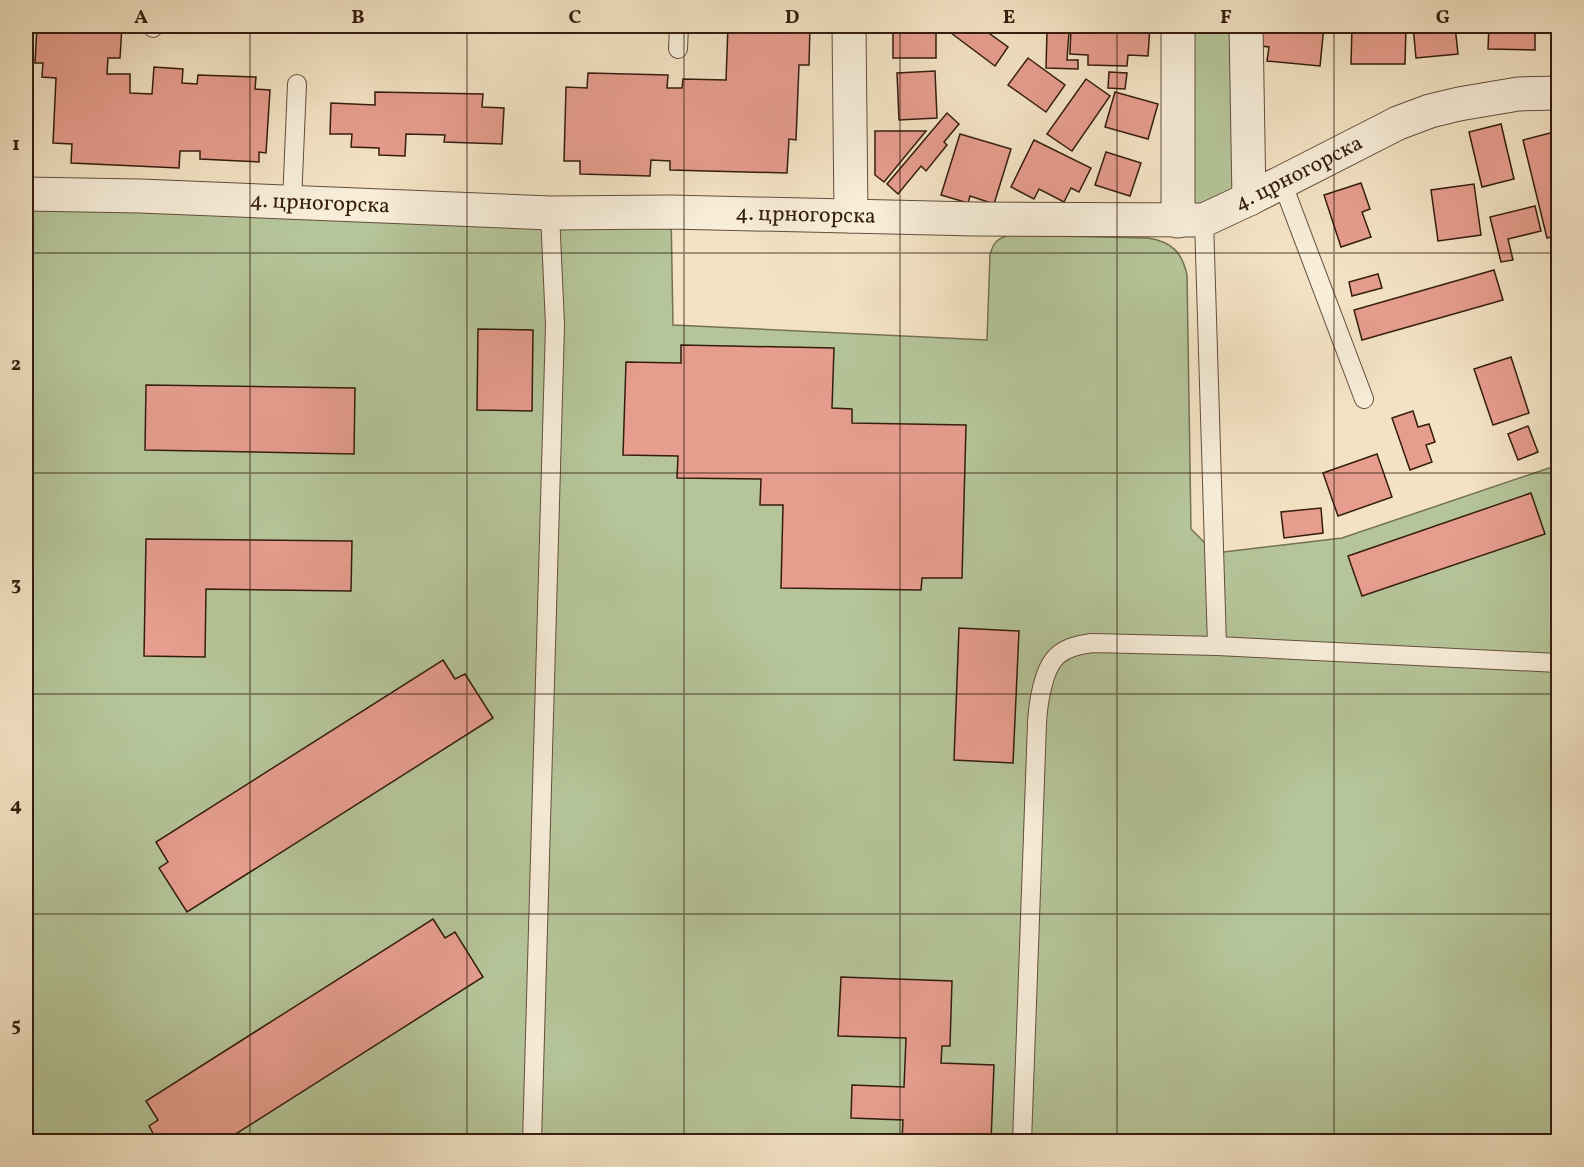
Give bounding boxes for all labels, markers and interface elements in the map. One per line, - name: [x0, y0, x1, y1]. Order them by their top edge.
- text: A: [134, 4, 148, 32]
- text: B: [351, 4, 365, 32]
- text: C: [569, 4, 582, 32]
- text: D: [785, 4, 799, 32]
- text: E: [1003, 4, 1015, 32]
- text: F: [1220, 4, 1232, 32]
- text: G: [1436, 4, 1450, 32]
- street label: 4. црногорска: [1229, 128, 1368, 219]
- text: 1: [12, 131, 20, 159]
- street label: 4. црногорска: [249, 185, 391, 222]
- street label: 4. црногорска: [735, 198, 876, 232]
- text: 2: [11, 351, 21, 379]
- text: 3: [11, 571, 21, 599]
- text: 4: [10, 792, 22, 820]
- text: 5: [11, 1012, 21, 1040]

